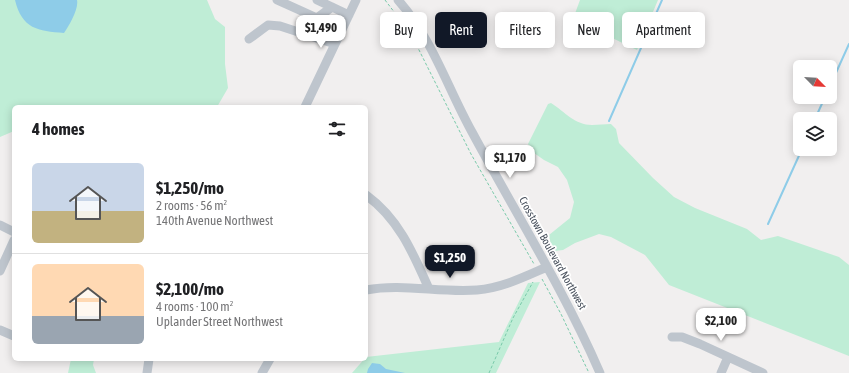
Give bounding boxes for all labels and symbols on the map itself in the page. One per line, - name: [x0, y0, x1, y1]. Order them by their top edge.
- pin: $1,490: [288, 15, 354, 49]
- north arrow: [793, 60, 837, 104]
- pin: $1,170: [477, 145, 543, 179]
- street label: Crosstown Boulevard Northwest: [517, 194, 589, 312]
- pin: $1,250: [417, 245, 483, 279]
- pin: $2,100: [688, 308, 754, 342]

